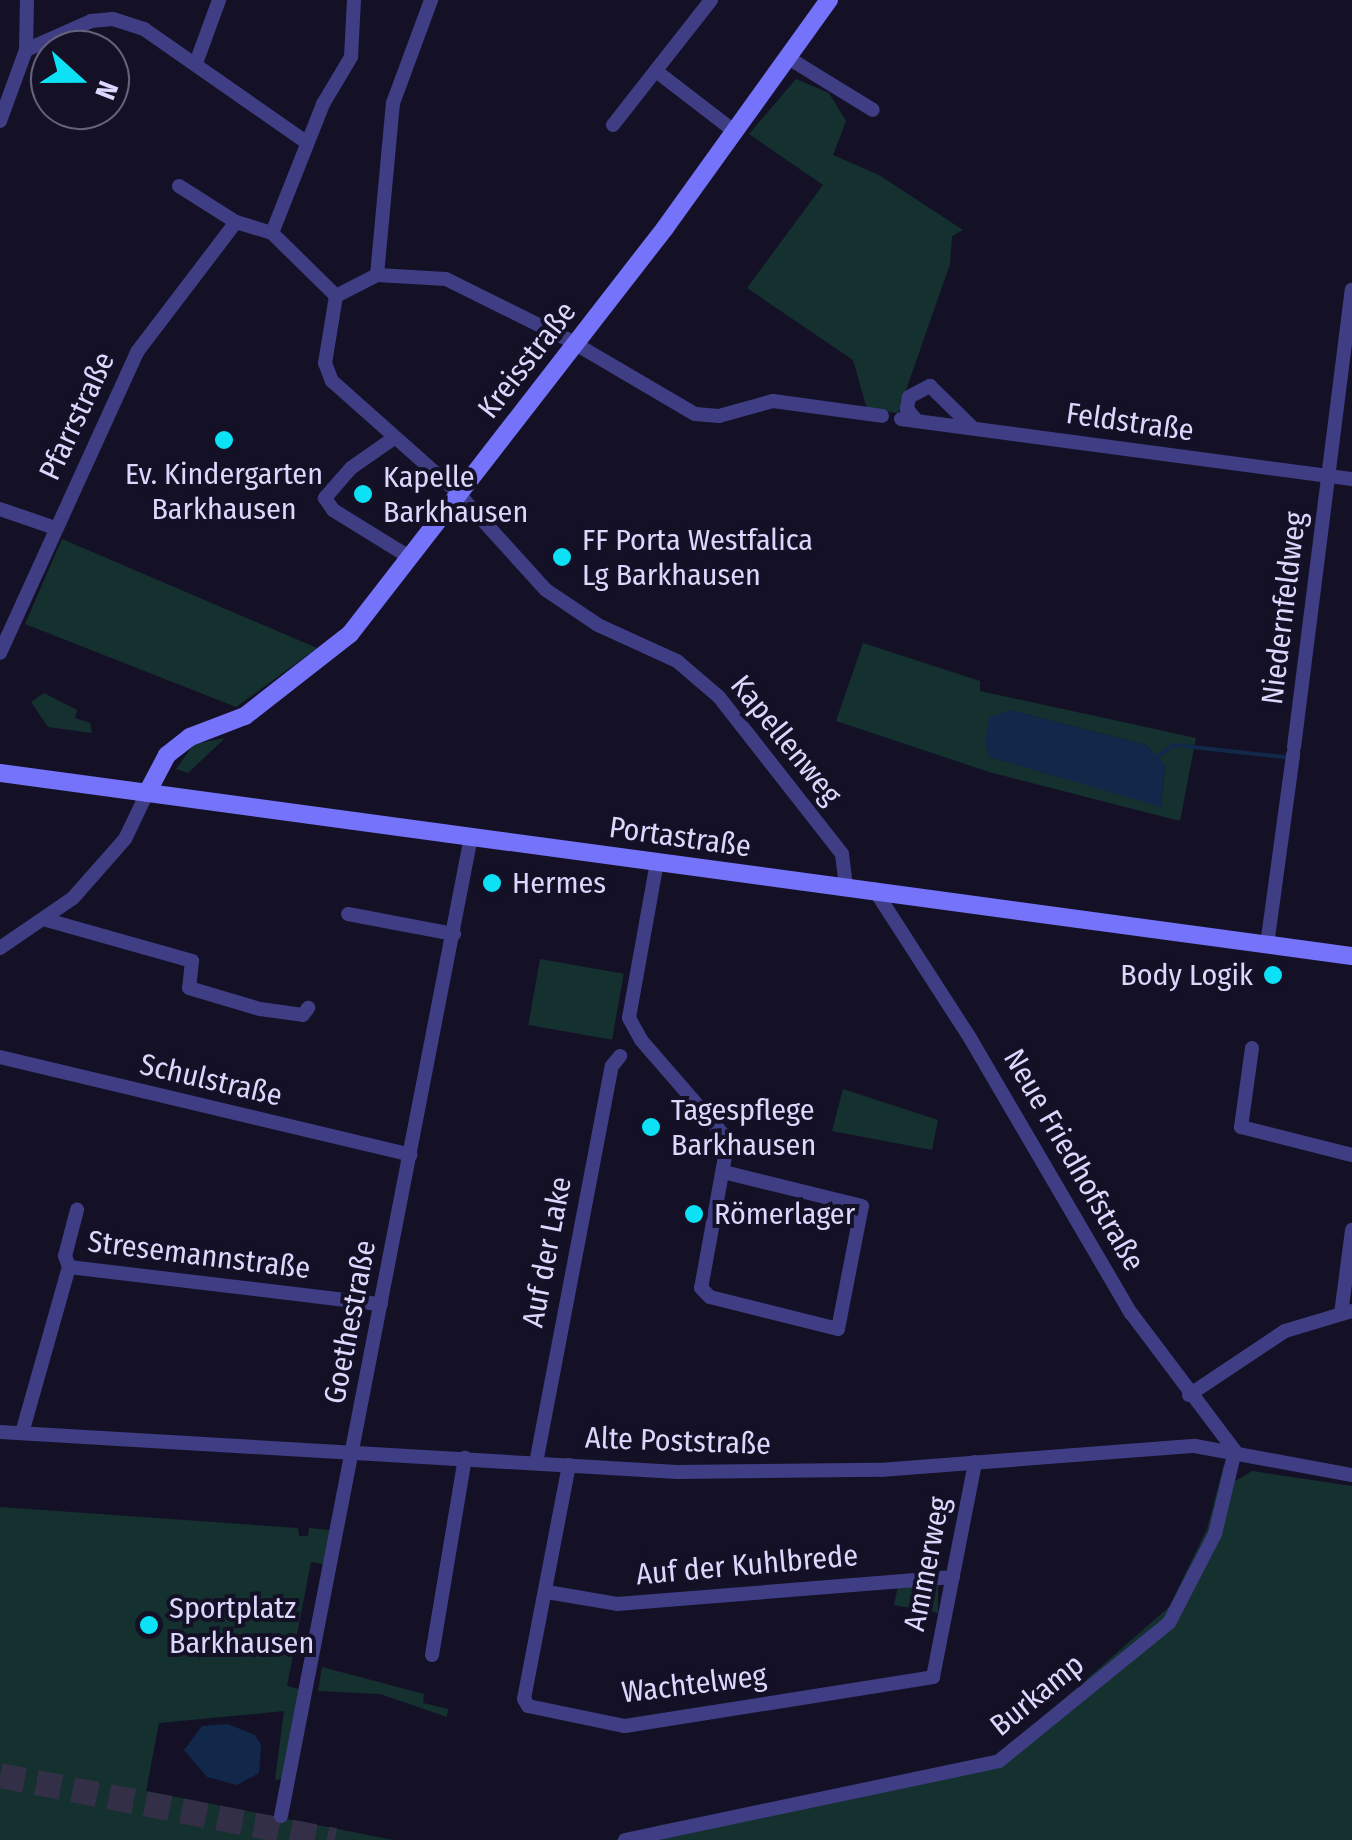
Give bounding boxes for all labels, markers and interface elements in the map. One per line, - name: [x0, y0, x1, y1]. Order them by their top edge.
- north arrow: [30, 30, 130, 130]
- text: N: [88, 76, 125, 104]
- street label: Kreisstraße: [470, 294, 584, 426]
- street label: Pfarrstraße: [32, 346, 122, 486]
- street label: Feldstraße: [1064, 395, 1196, 449]
- marker: Ev. Kindergarten Barkhausen: [213, 429, 235, 451]
- place label: Ev. Kindergarten Barkhausen: [125, 456, 323, 526]
- place label: Kapelle Barkhausen: [383, 459, 528, 530]
- marker: Kapelle Barkhausen: [352, 483, 374, 505]
- street label: Niedernfeldweg: [1254, 510, 1314, 706]
- place label: FF Porta Westfalica Lg Barkhausen: [582, 522, 813, 592]
- marker: FF Porta Westfalica Lg Barkhausen: [551, 546, 573, 568]
- street label: Kapellenweg: [723, 668, 849, 812]
- street label: Portastraße: [607, 809, 753, 865]
- place label: Hermes: [512, 865, 606, 901]
- marker: Hermes: [481, 872, 503, 894]
- place label: Body Logik: [1120, 957, 1253, 993]
- marker: Body Logik: [1262, 964, 1284, 986]
- street label: Neue Friedhofstraße: [996, 1043, 1152, 1277]
- street label: Schulstraße: [136, 1046, 286, 1114]
- place label: Tagespflege Barkhausen: [671, 1092, 816, 1162]
- marker: Tagespflege Barkhausen: [640, 1116, 662, 1138]
- street label: Auf der Lake: [515, 1174, 579, 1330]
- place label: Römerlager: [714, 1196, 855, 1232]
- marker: Römerlager: [683, 1203, 705, 1225]
- street label: Stresemannstraße: [86, 1223, 312, 1287]
- street label: Goethestraße: [316, 1237, 384, 1407]
- street label: Alte Poststraße: [585, 1420, 771, 1462]
- street label: Ammerweg: [896, 1494, 958, 1634]
- street label: Auf der Kuhlbrede: [635, 1537, 859, 1593]
- place label: Sportplatz Barkhausen: [169, 1590, 314, 1660]
- marker: Sportplatz Barkhausen: [138, 1614, 160, 1636]
- street label: Burkamp: [983, 1646, 1091, 1744]
- street label: Wachtelweg: [620, 1657, 768, 1711]

